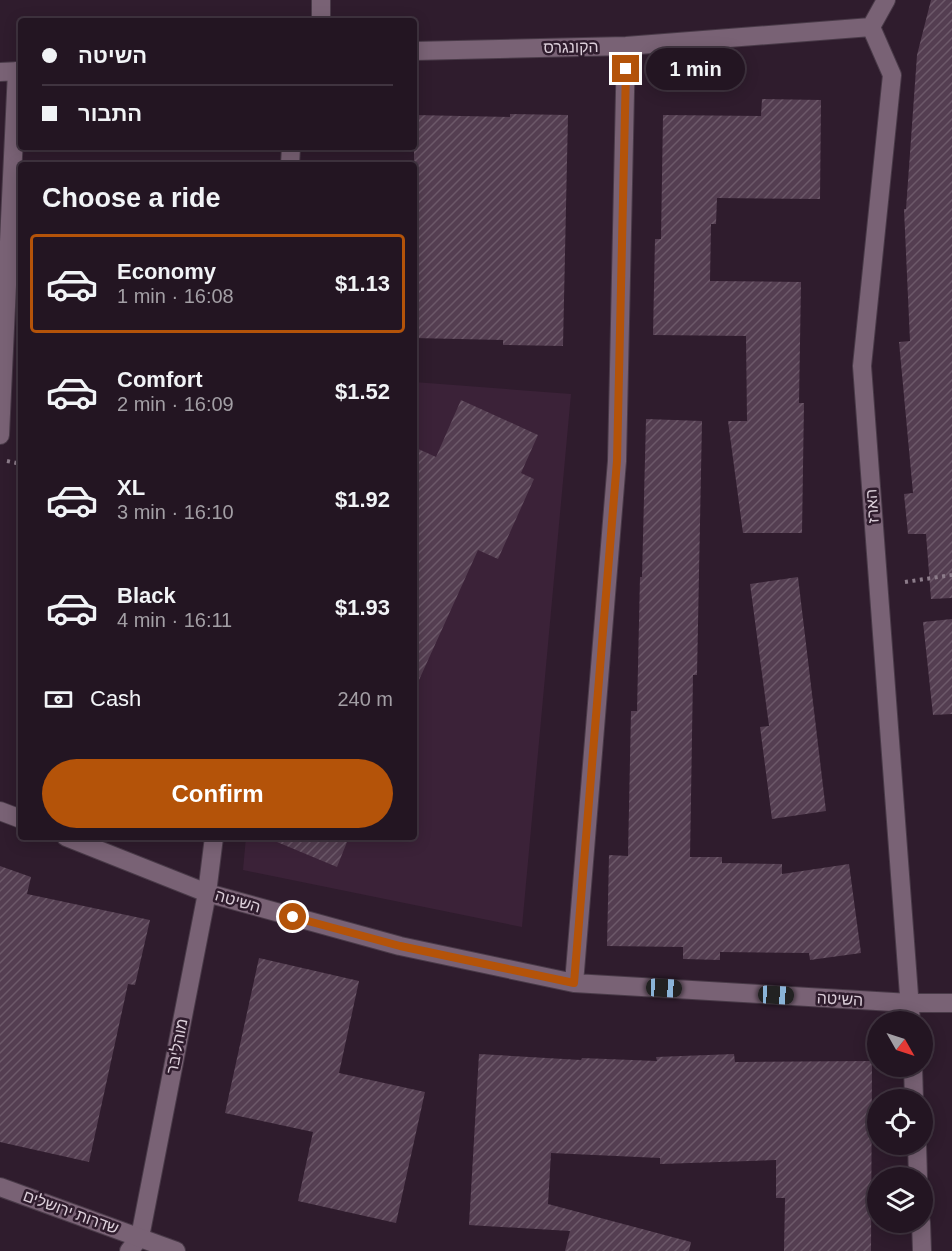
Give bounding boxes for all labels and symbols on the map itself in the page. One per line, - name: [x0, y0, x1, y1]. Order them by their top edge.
- street label: הקונגרס: [543, 38, 599, 56]
- callout: 1 min: [647, 48, 746, 90]
- route end: [612, 55, 639, 82]
- street label: הארז: [862, 488, 882, 524]
- street label: השיטה: [213, 886, 263, 916]
- route start: [279, 903, 306, 930]
- car: [646, 978, 682, 998]
- car: [758, 985, 794, 1005]
- street label: השיטה: [816, 989, 864, 1009]
- north arrow: [867, 1011, 933, 1077]
- street label: מוהליבר: [163, 1017, 191, 1075]
- street label: שדרות ירושלים: [21, 1187, 121, 1237]

